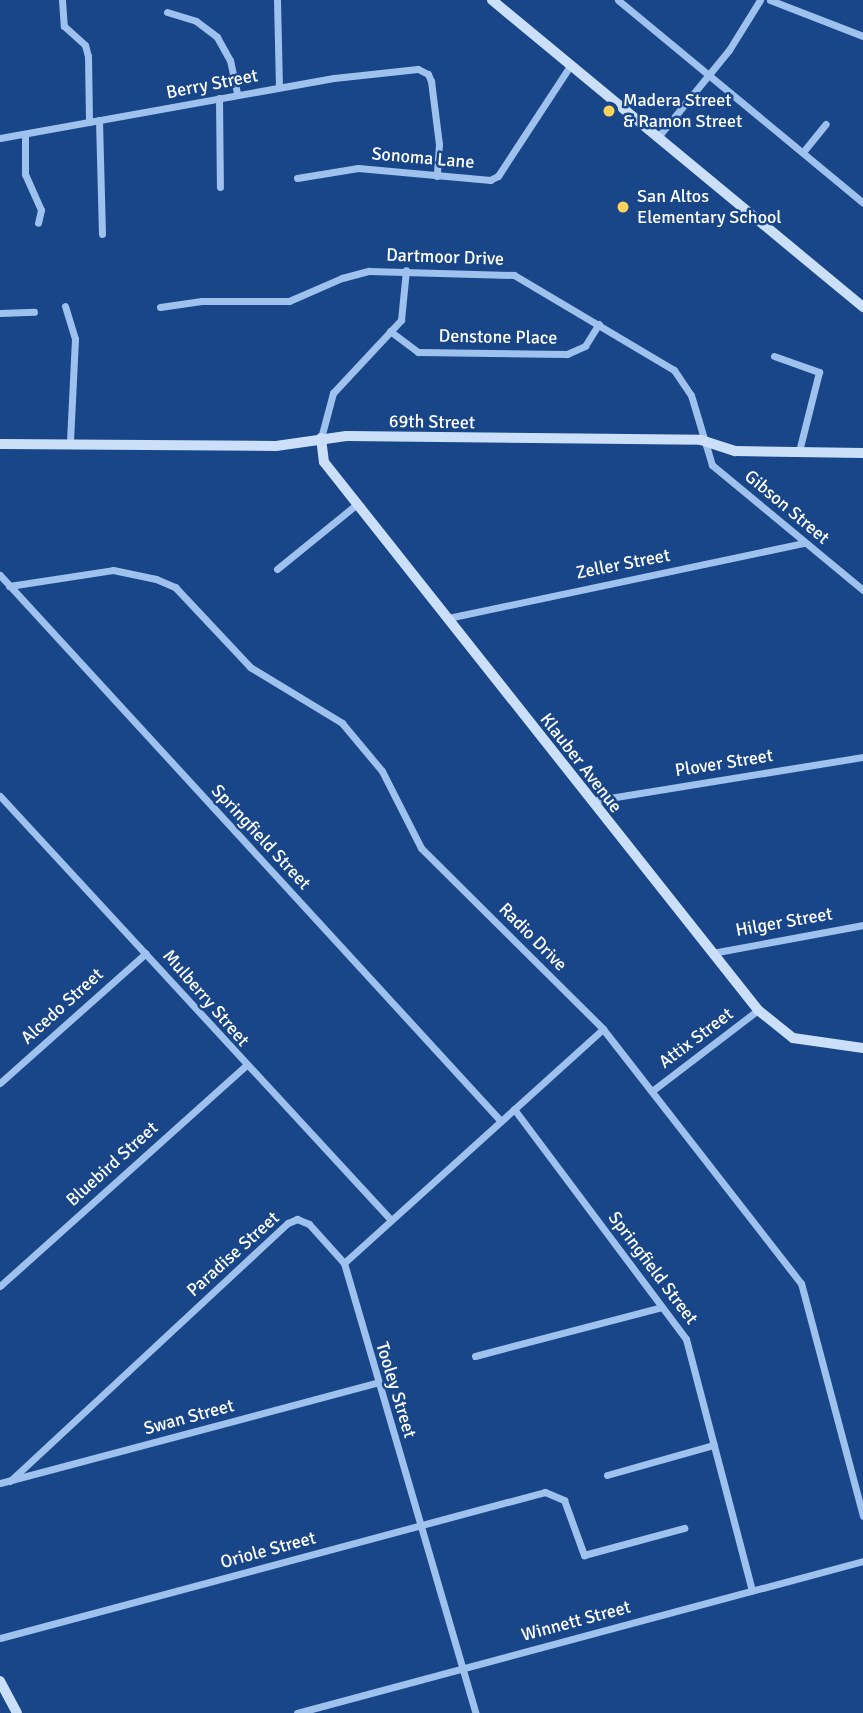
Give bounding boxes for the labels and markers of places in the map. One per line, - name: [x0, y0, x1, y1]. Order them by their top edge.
- place label: Madera Street & Ramon Street: [623, 90, 742, 132]
- marker: Madera Street & Ramon Street: [601, 103, 617, 119]
- place label: San Altos Elementary School: [637, 186, 782, 228]
- marker: San Altos Elementary School: [615, 199, 631, 215]

